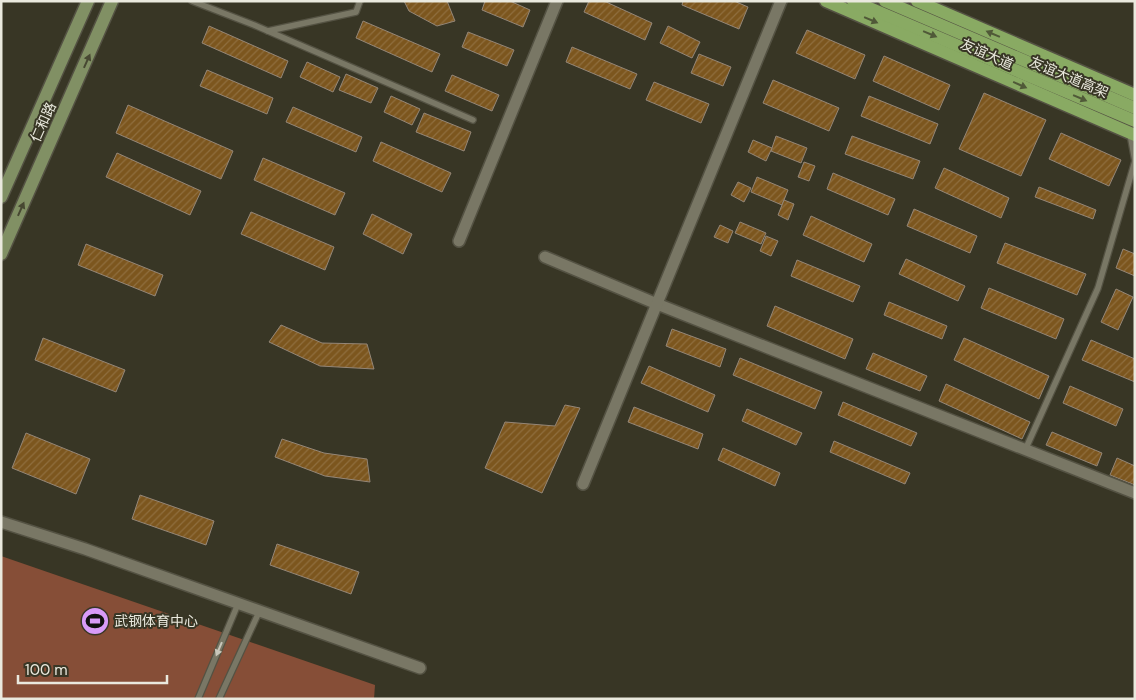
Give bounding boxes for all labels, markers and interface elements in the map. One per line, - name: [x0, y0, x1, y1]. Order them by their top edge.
- one-way arrow: [864, 16, 878, 24]
- one-way arrow: [986, 30, 1000, 38]
- one-way arrow: [923, 31, 938, 38]
- street label: 友谊大道: [958, 34, 1016, 74]
- street label: 友谊大道高架: [1027, 52, 1111, 102]
- one-way arrow: [83, 54, 91, 68]
- one-way arrow: [1013, 82, 1027, 90]
- one-way arrow: [1073, 94, 1087, 102]
- street label: 仁和路: [26, 99, 60, 145]
- one-way arrow: [17, 202, 25, 216]
- sports icon: 武钢体育中心: [80, 606, 110, 636]
- place label: 武钢体育中心: [114, 612, 198, 630]
- one-way arrow: [215, 642, 223, 656]
- scale bar: [18, 652, 166, 684]
- text: 100 m: [25, 660, 68, 680]

